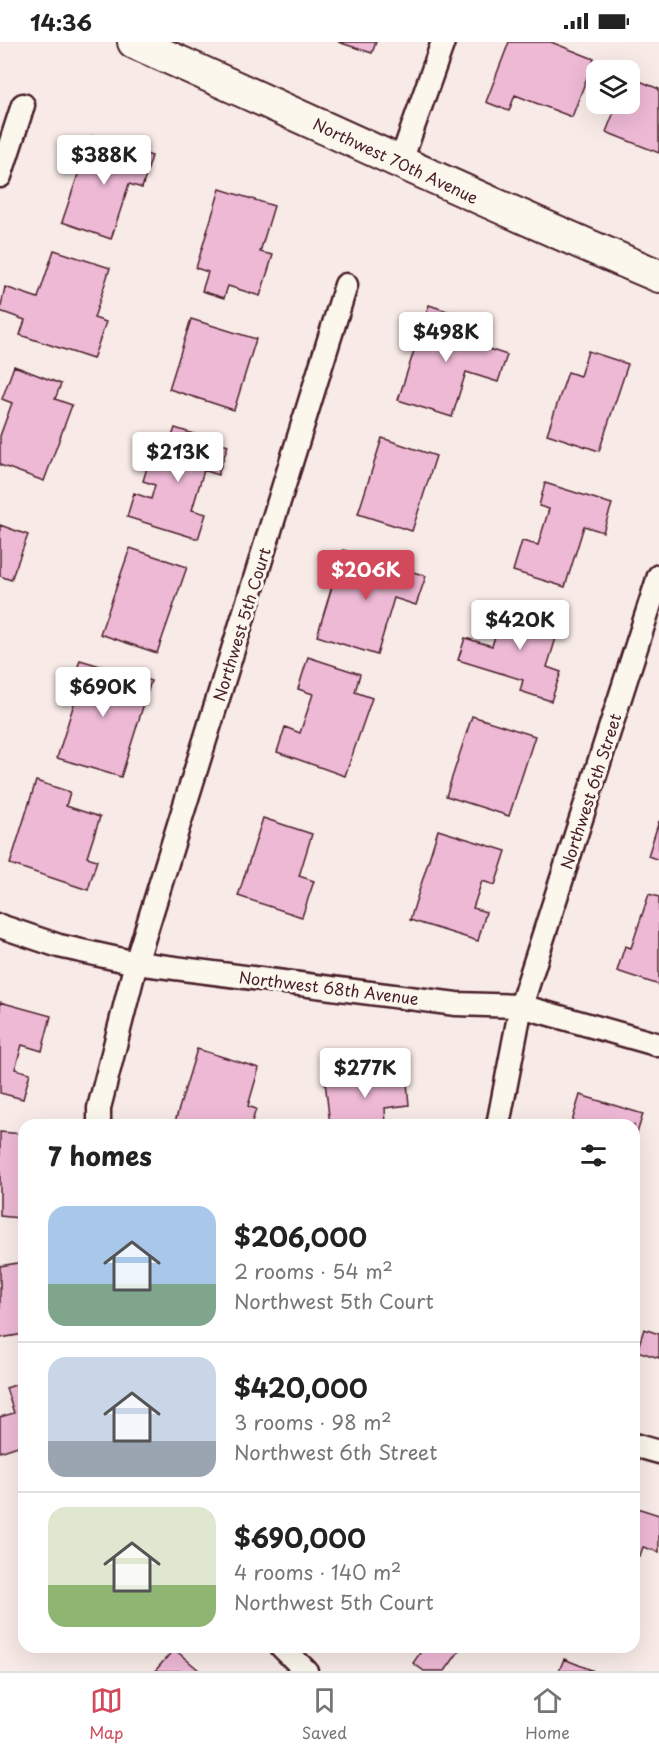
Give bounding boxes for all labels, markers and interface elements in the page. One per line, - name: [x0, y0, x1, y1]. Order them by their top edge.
- text: 14:36: [30, 5, 92, 38]
- map controls: [586, 60, 640, 114]
- button: layers: [586, 60, 640, 114]
- street label: Northwest 70th Avenue: [309, 111, 483, 209]
- pin: $388K: [62, 135, 146, 186]
- text: $388K: [71, 139, 137, 169]
- pin: $498K: [404, 312, 488, 363]
- text: $498K: [413, 316, 479, 346]
- pin: $213K: [136, 432, 220, 483]
- text: $213K: [146, 436, 210, 466]
- street label: Northwest 5th Court: [206, 544, 276, 704]
- pin: $206K: [324, 550, 408, 601]
- text: $206K: [331, 554, 401, 584]
- pin: $420K: [478, 600, 562, 651]
- text: $420K: [485, 604, 555, 634]
- pin: $690K: [61, 667, 145, 718]
- text: $690K: [69, 671, 137, 701]
- street label: Northwest 6th Street: [553, 709, 627, 872]
- street label: Northwest 68th Avenue: [238, 964, 421, 1010]
- pin: $277K: [323, 1048, 407, 1099]
- text: $277K: [334, 1052, 396, 1082]
- text: 7 homes: [48, 1136, 152, 1175]
- icon: filters: [577, 1139, 610, 1172]
- text: $206,000: [234, 1217, 367, 1256]
- icon: home: [96, 1230, 168, 1302]
- text: 2 rooms · 54 m²: [234, 1256, 393, 1286]
- text: Northwest 5th Court: [234, 1286, 434, 1316]
- text: $420,000: [234, 1368, 368, 1407]
- icon: home: [96, 1381, 168, 1453]
- text: 3 rooms · 98 m²: [234, 1407, 392, 1437]
- text: Northwest 6th Street: [234, 1437, 438, 1467]
- text: $690,000: [234, 1518, 366, 1557]
- icon: home: [96, 1531, 168, 1603]
- text: 4 rooms · 140 m²: [234, 1557, 401, 1587]
- text: Northwest 5th Court: [234, 1587, 434, 1617]
- tab: Map: [89, 1684, 123, 1744]
- tab: Saved: [302, 1684, 347, 1744]
- tab: Home: [525, 1684, 570, 1744]

